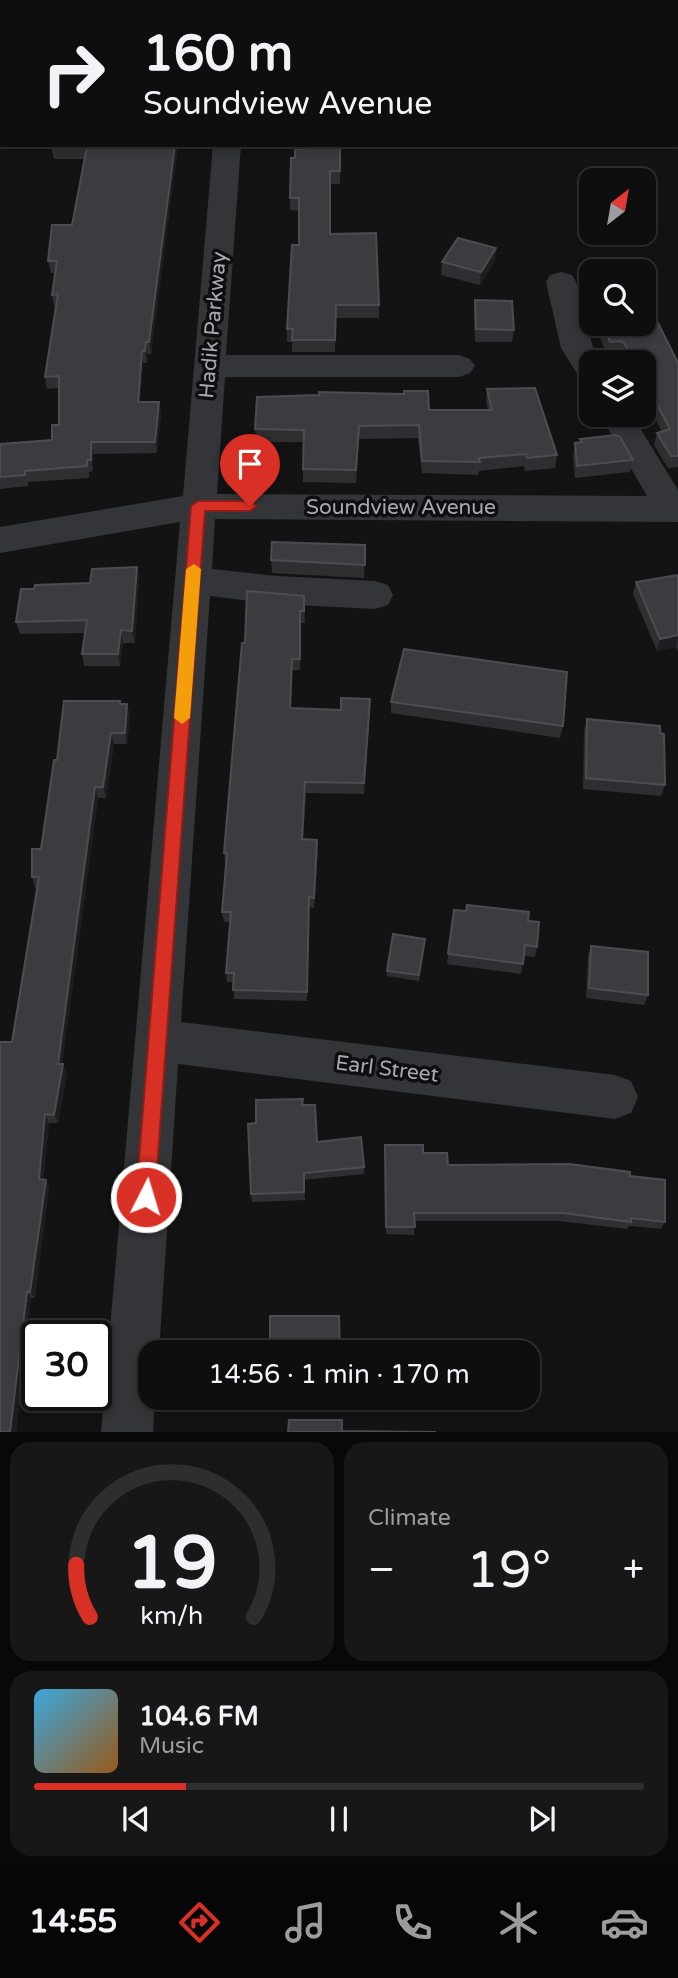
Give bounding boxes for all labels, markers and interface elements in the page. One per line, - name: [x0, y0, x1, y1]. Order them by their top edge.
- text: 160 m: [143, 25, 293, 84]
- icon: right: [28, 28, 119, 119]
- text: Soundview Avenue: [143, 85, 432, 123]
- north arrow: [579, 168, 656, 245]
- map controls: [579, 168, 656, 427]
- street label: Hadik Parkway: [194, 251, 232, 399]
- button: search: [579, 259, 656, 336]
- button: layers: [579, 350, 656, 427]
- pin: [220, 434, 280, 506]
- icon: arrive: [231, 445, 269, 483]
- street label: Soundview Avenue: [306, 495, 496, 520]
- street label: Earl Street: [334, 1050, 440, 1088]
- position arrow: [109, 1160, 183, 1234]
- speed limit sign: 30: [21, 1320, 112, 1411]
- text: 14:56 · 1 min · 170 m: [208, 1359, 470, 1390]
- text: Climate: [368, 1504, 451, 1532]
- text: 19: [126, 1521, 218, 1609]
- text: 19°: [466, 1539, 551, 1602]
- text: −: [368, 1547, 395, 1593]
- text: +: [623, 1547, 644, 1593]
- text: km/h: [141, 1601, 203, 1631]
- text: 104.6 FM: [139, 1701, 259, 1732]
- text: Music: [139, 1732, 204, 1760]
- icon: previous: [117, 1800, 155, 1838]
- icon: pause: [320, 1800, 358, 1838]
- icon: next: [523, 1800, 561, 1838]
- icon: directions: [175, 1898, 224, 1947]
- icon: music: [281, 1898, 330, 1947]
- icon: phone: [388, 1898, 437, 1947]
- icon: climate: [494, 1898, 543, 1947]
- icon: car: [600, 1898, 649, 1947]
- text: 14:55: [29, 1903, 117, 1941]

